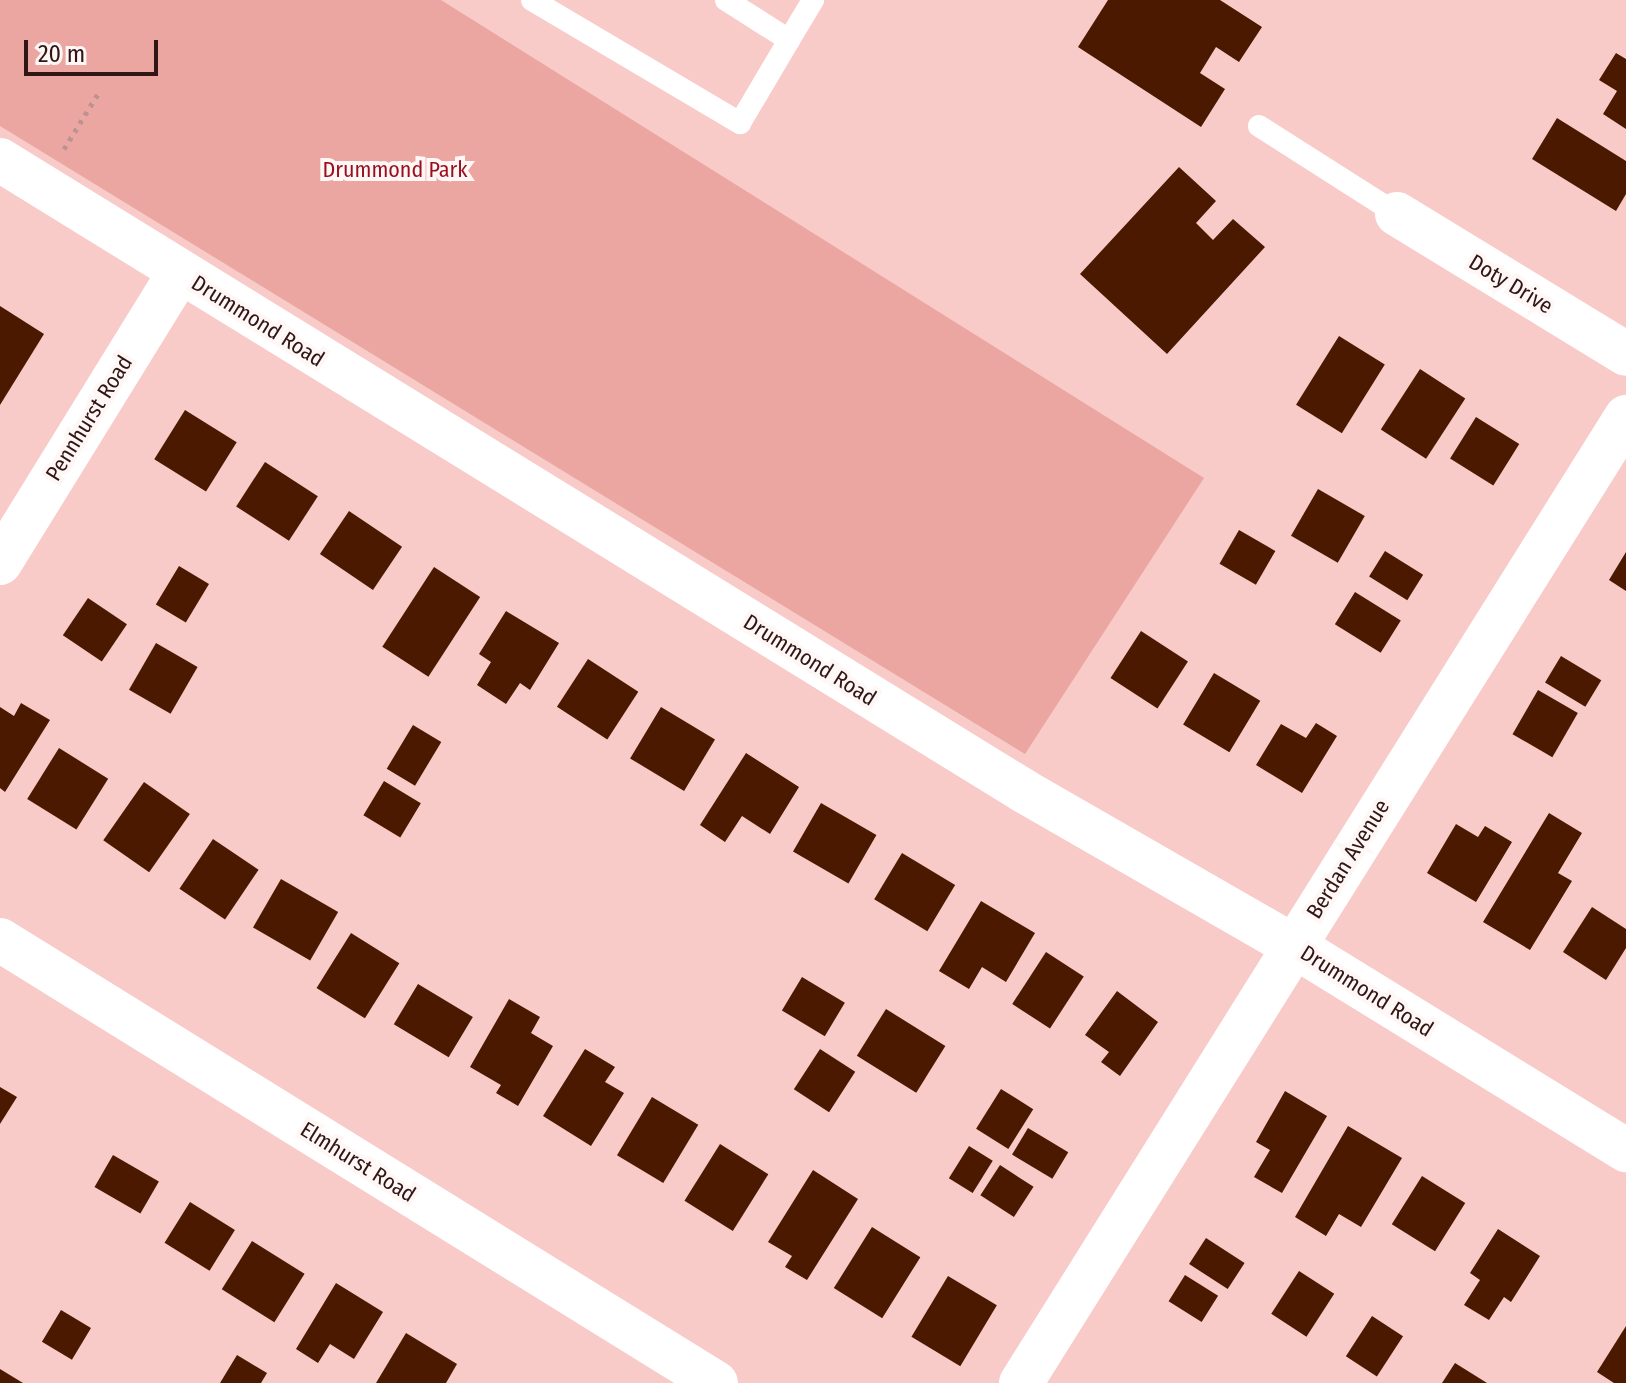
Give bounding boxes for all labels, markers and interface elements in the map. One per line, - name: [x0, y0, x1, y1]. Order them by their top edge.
- scale bar: [28, 24, 162, 74]
- text: 20 m: [38, 40, 85, 68]
- park label: Drummond Park: [322, 157, 468, 183]
- street label: Doty Drive: [1464, 249, 1558, 319]
- street label: Drummond Road: [187, 270, 329, 372]
- street label: Pennhurst Road: [40, 350, 138, 486]
- street label: Drummond Road: [739, 609, 881, 711]
- street label: Berdan Avenue: [1301, 795, 1395, 923]
- street label: Drummond Road: [1296, 940, 1438, 1042]
- street label: Elmhurst Road: [296, 1116, 420, 1208]

